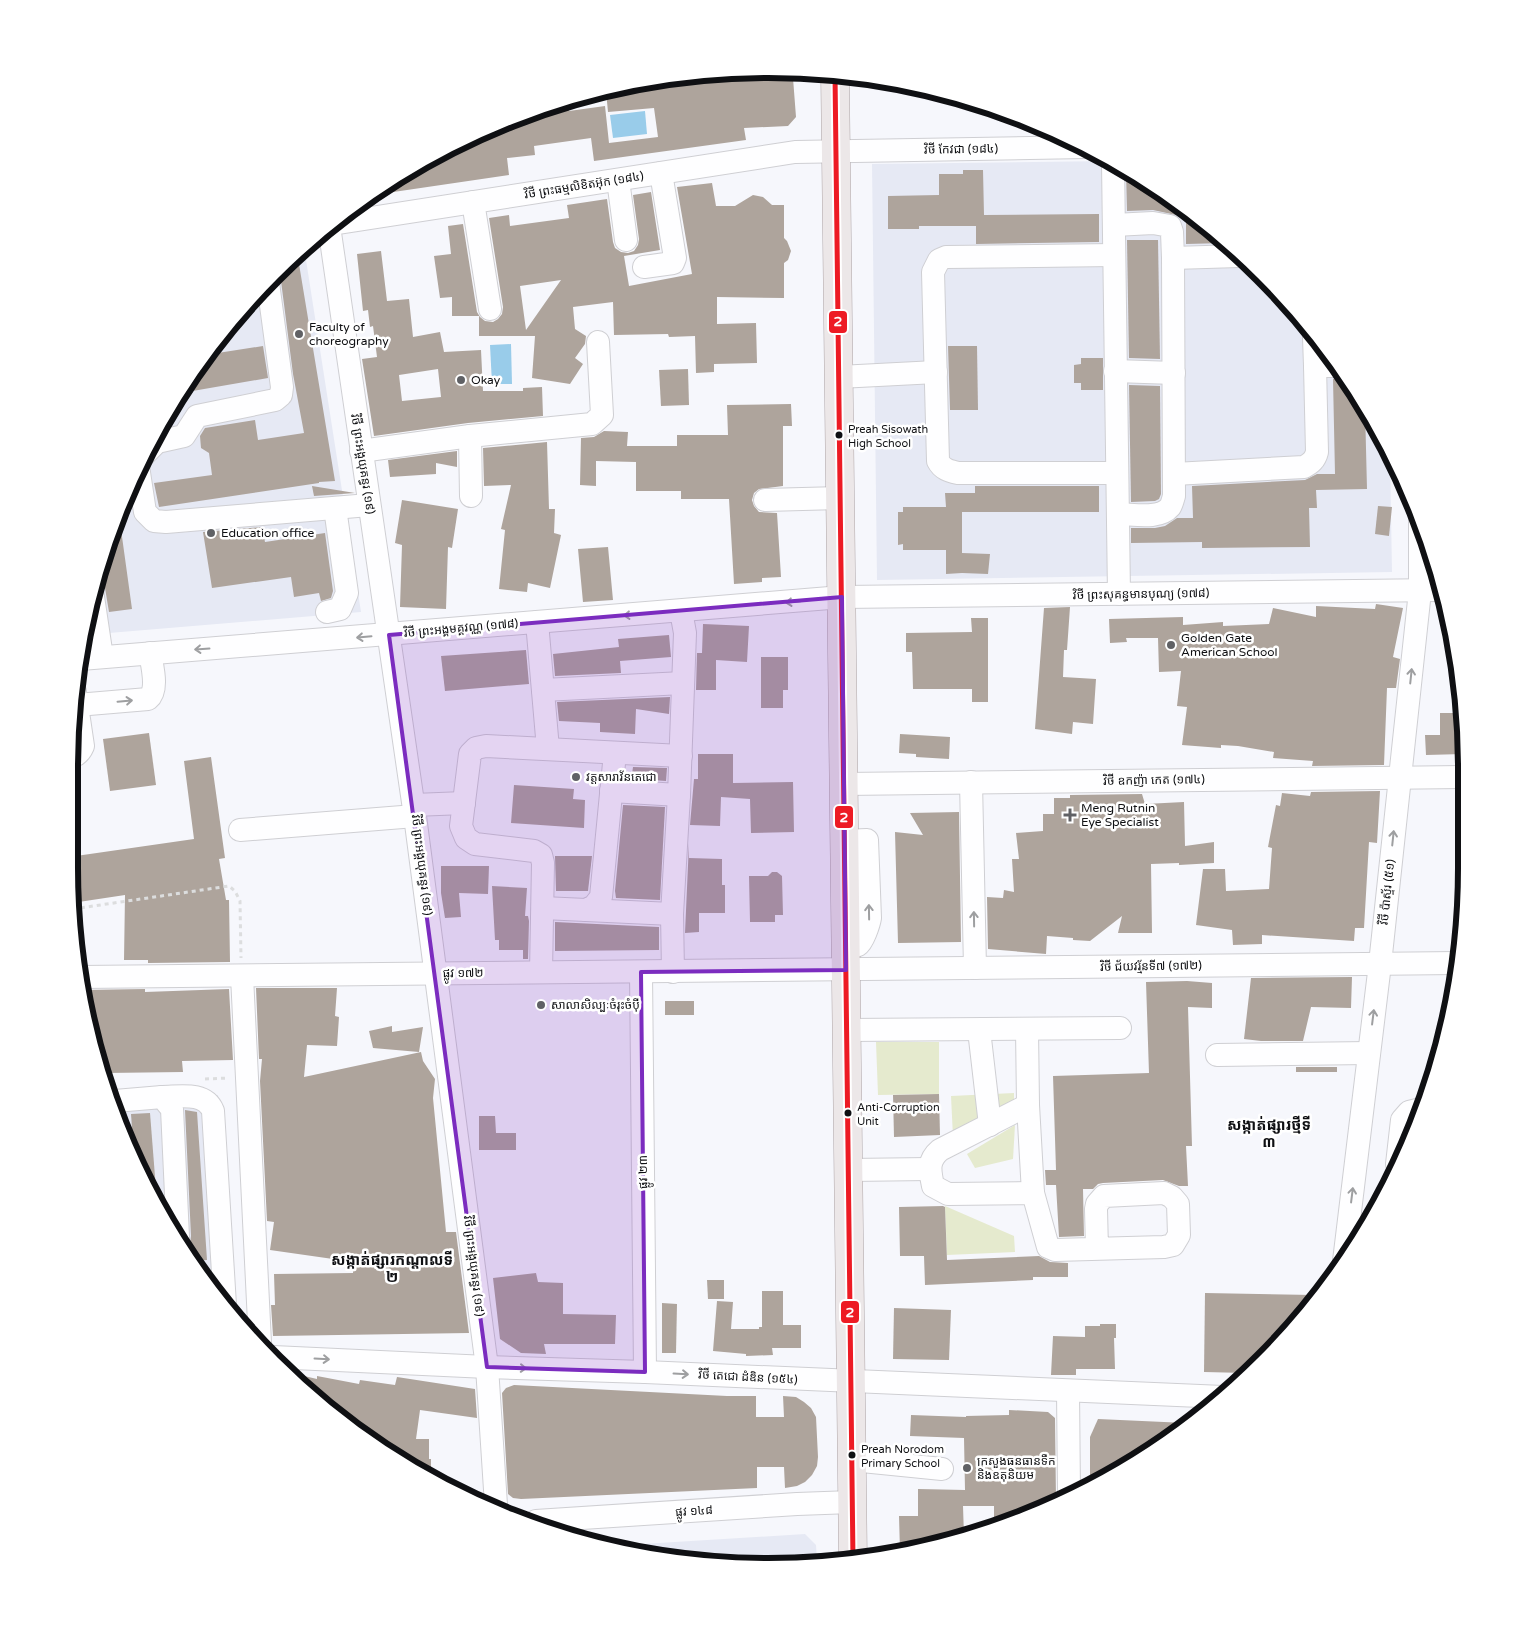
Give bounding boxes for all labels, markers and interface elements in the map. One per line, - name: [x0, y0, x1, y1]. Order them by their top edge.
- street label: វិថី កែវជា (១៨៤): [923, 141, 998, 157]
- street label: វិថី ព្រះធម្មលិខិតអ៊ុក (១៨៤): [523, 168, 645, 202]
- line badge: 2: [828, 310, 848, 334]
- text: 2: [834, 313, 843, 330]
- place label: Faculty of choreography: [309, 320, 389, 348]
- marker: Faculty of choreography: [293, 328, 305, 340]
- place label: Okay: [471, 373, 501, 387]
- marker: Okay: [455, 374, 467, 386]
- street label: វិថី ព្រះអង្គយុគន្ធរ (១៩): [348, 412, 378, 516]
- place label: Preah Sisowath High School: [848, 423, 928, 450]
- marker: Preah Sisowath High School: [834, 430, 844, 440]
- place label: Education office: [221, 526, 315, 540]
- marker: Education office: [205, 527, 217, 539]
- street label: វិថី ព្រះសុគន្ធមានបុណ្យ (១៧៨): [1072, 585, 1210, 603]
- one-way arrow: [785, 597, 801, 606]
- one-way arrow: [623, 610, 639, 619]
- street label: វិថី ព្រះអង្គមគ្គវណ្ណ (១៧៨): [403, 616, 519, 640]
- place label: Golden Gate American School: [1181, 631, 1278, 659]
- one-way arrow: [357, 632, 373, 641]
- marker: Golden Gate American School: [1165, 639, 1177, 651]
- one-way arrow: [195, 645, 211, 654]
- one-way arrow: [1406, 668, 1416, 684]
- one-way arrow: [117, 696, 133, 705]
- place label: វត្តសារាវ័នតេជោ: [586, 770, 657, 784]
- marker: វត្តសារាវ័នតេជោ: [570, 771, 582, 783]
- street label: វិថី ឧកញ៉ា កេត (១៧៤): [1103, 772, 1205, 788]
- place label: Meng Rutnin Eye Specialist: [1081, 801, 1159, 829]
- line badge: 2: [834, 805, 854, 829]
- marker: Meng Rutnin Eye Specialist: [1063, 808, 1077, 822]
- text: 2: [840, 809, 849, 826]
- street label: វិថី ព្រះអង្គយុគន្ធរ (១៩): [409, 813, 436, 917]
- one-way arrow: [1388, 830, 1398, 846]
- street label: វិថី ប៉ាស្ទ័រ (៥១): [1376, 858, 1398, 926]
- one-way arrow: [865, 904, 874, 920]
- one-way arrow: [969, 911, 979, 928]
- street label: វិថី ជ័យវរ្ម័នទី៧ (១៧២): [1100, 958, 1202, 974]
- street label: ផ្លូវ ១៧២: [443, 966, 484, 984]
- place label: សាលាសិល្បៈចំរុះចំប៉ី: [551, 998, 640, 1012]
- marker: សាលាសិល្បៈចំរុះចំប៉ី: [535, 999, 547, 1011]
- one-way arrow: [1368, 1009, 1378, 1025]
- place label: Anti-Corruption Unit: [857, 1101, 940, 1128]
- marker: Anti-Corruption Unit: [843, 1108, 853, 1118]
- district label: សង្កាត់ផ្សារថ្មីទី ៣: [1227, 1115, 1311, 1151]
- street label: ផ្លូវ ២៣: [636, 1155, 654, 1189]
- one-way arrow: [1347, 1188, 1357, 1204]
- street label: វិថី ព្រះអង្គយុគន្ធរ (១៩): [461, 1214, 488, 1318]
- district label: សង្កាត់ផ្សារកណ្ដាលទី ២: [331, 1250, 453, 1286]
- line badge: 2: [840, 1300, 860, 1324]
- text: 2: [846, 1304, 855, 1321]
- one-way arrow: [313, 1355, 329, 1364]
- one-way arrow: [511, 1364, 527, 1373]
- street label: វិថី តេជោ ដំឌិន (១៥៤): [698, 1367, 798, 1387]
- one-way arrow: [673, 1369, 689, 1379]
- place label: Preah Norodom Primary School: [861, 1443, 944, 1470]
- marker: Preah Norodom Primary School: [847, 1450, 857, 1460]
- place label: ក្រសួងធនធានទឹក និងឧតុនិយម: [977, 1454, 1056, 1482]
- marker: ក្រសួងធនធានទឹក និងឧតុនិយម: [961, 1462, 973, 1474]
- street label: ផ្លូវ ១៤៨: [675, 1503, 713, 1523]

